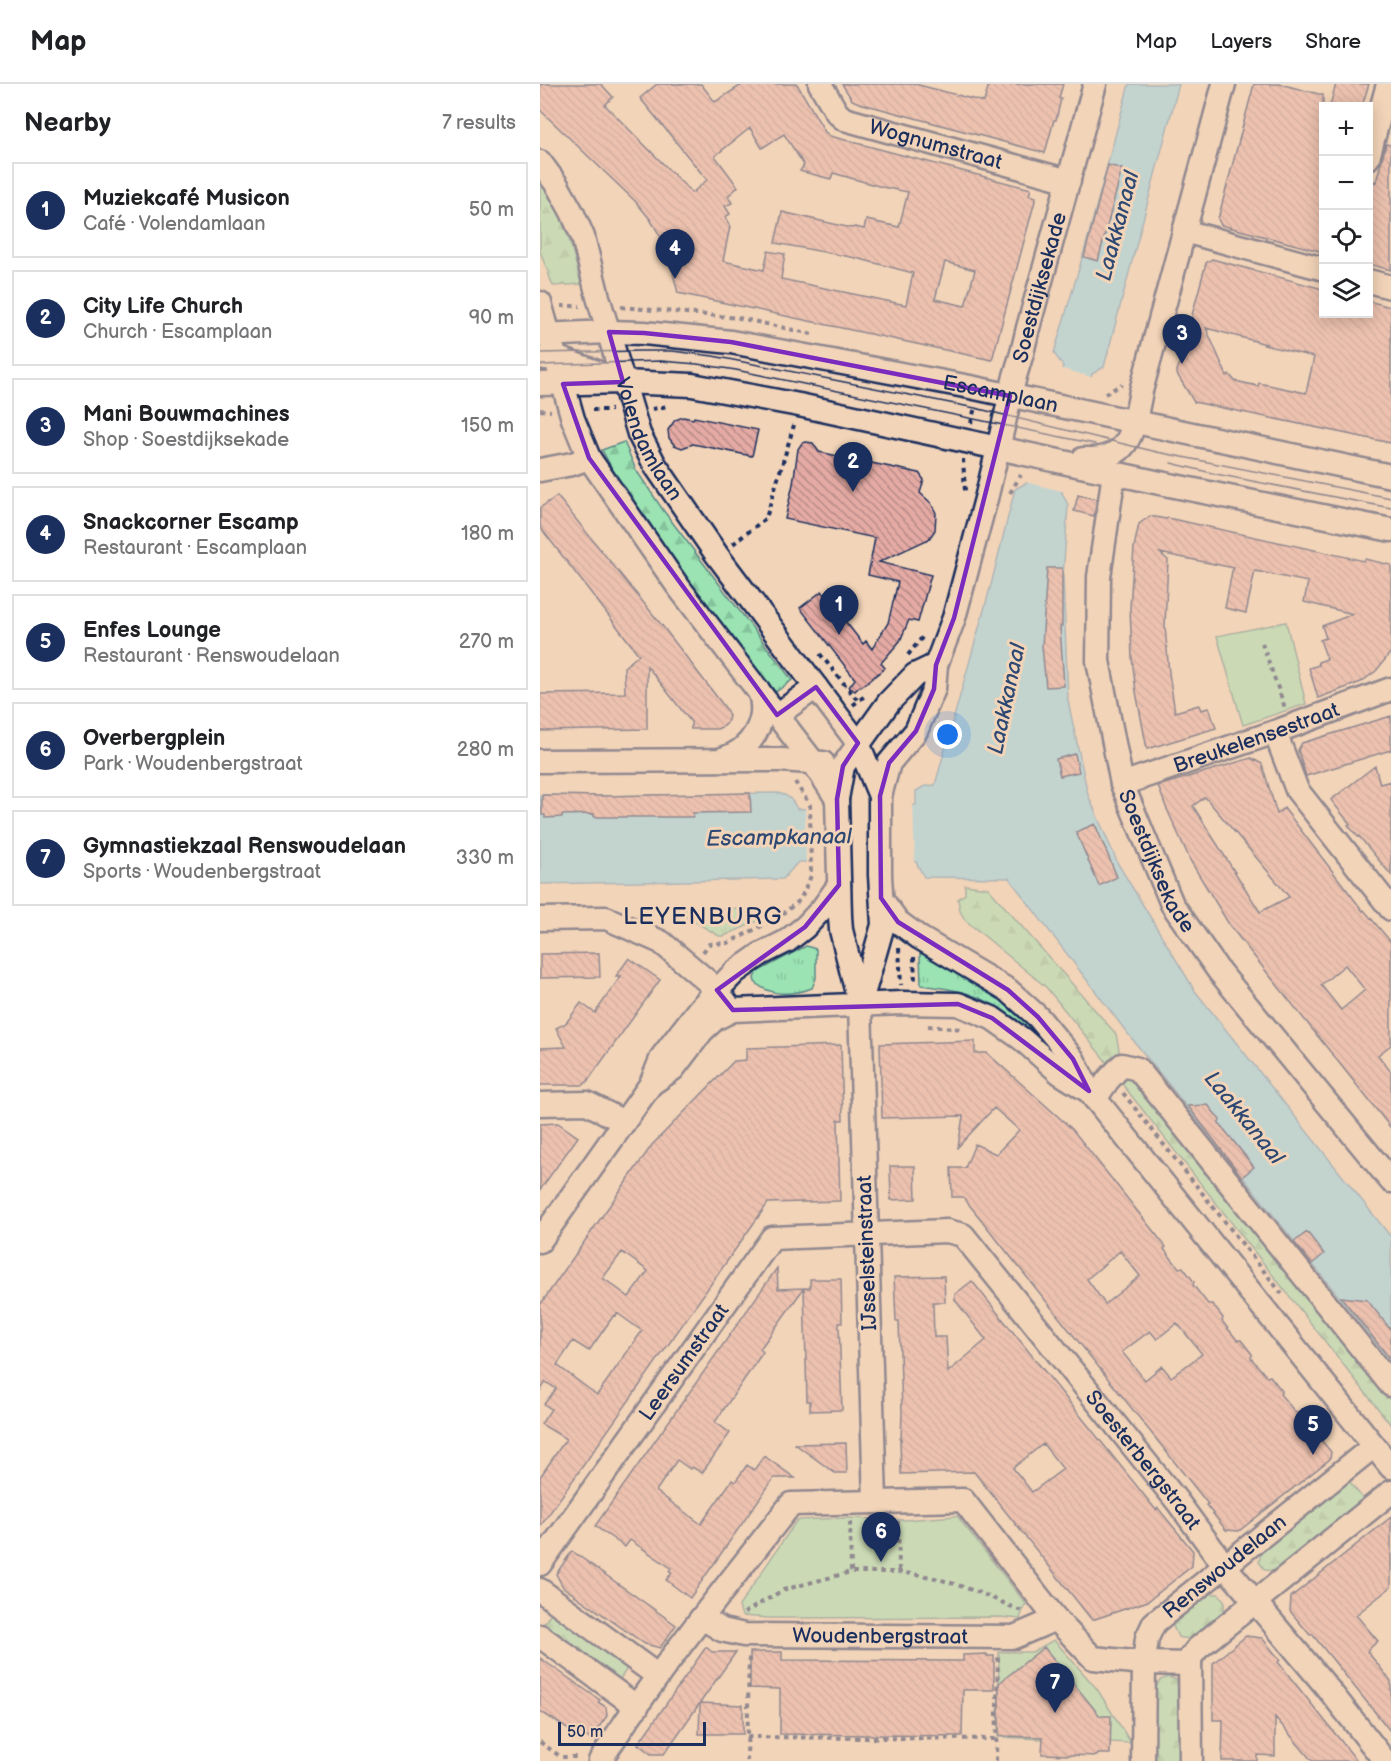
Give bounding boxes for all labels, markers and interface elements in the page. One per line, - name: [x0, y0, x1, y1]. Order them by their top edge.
- text: Map: [30, 25, 86, 58]
- text: Map: [1135, 29, 1177, 54]
- text: Layers: [1210, 29, 1272, 54]
- text: Share: [1305, 29, 1361, 54]
- map controls: [1319, 102, 1373, 318]
- button: +: [1319, 102, 1373, 156]
- text: Nearby: [24, 108, 111, 139]
- text: 7 results: [442, 111, 516, 135]
- street label: Wognumstraat: [866, 114, 1006, 175]
- button: −: [1319, 156, 1373, 210]
- water label: Laakkanaal: [1090, 167, 1146, 284]
- text: Muziekcafé Musicon: [83, 185, 290, 212]
- text: 1: [41, 198, 50, 222]
- text: 50 m: [469, 198, 514, 222]
- street label: Soestdijksekade: [1007, 209, 1072, 366]
- button: locate: [1319, 210, 1373, 264]
- text: Café · Volendamlaan: [83, 212, 266, 236]
- pin: 4: [656, 230, 694, 279]
- button: layers: [1319, 264, 1373, 318]
- text: City Life Church: [83, 293, 243, 320]
- text: 2: [40, 306, 51, 330]
- text: 90 m: [469, 306, 514, 330]
- pin: 3: [1162, 314, 1202, 364]
- text: Church · Escamplaan: [83, 320, 272, 344]
- street label: Escamplaan: [941, 370, 1060, 418]
- street label: Volendamlaan: [610, 374, 688, 505]
- text: Mani Bouwmachines: [83, 401, 290, 428]
- text: 3: [40, 414, 51, 438]
- text: 150 m: [461, 414, 514, 438]
- text: Shop · Soestdijksekade: [83, 428, 289, 452]
- pin: 2: [834, 442, 872, 492]
- text: Snackcorner Escamp: [83, 509, 299, 536]
- text: 4: [40, 522, 51, 546]
- text: 180 m: [461, 522, 514, 546]
- text: Restaurant · Escamplaan: [83, 536, 307, 560]
- pin: 1: [820, 586, 858, 635]
- text: Enfes Lounge: [83, 617, 221, 644]
- text: 5: [40, 630, 51, 654]
- text: 270 m: [459, 630, 514, 654]
- water label: Laakkanaal: [982, 640, 1032, 757]
- text: Restaurant · Renswoudelaan: [83, 644, 340, 668]
- street label: Breukelensestraat: [1170, 697, 1343, 778]
- your location: [933, 720, 962, 749]
- text: Overbergplein: [83, 725, 225, 752]
- text: 6: [39, 738, 52, 762]
- text: 280 m: [457, 738, 514, 762]
- text: Park · Woudenbergstraat: [83, 752, 303, 776]
- street label: Soestdijksekade: [1113, 786, 1201, 937]
- water label: Escampkanaal: [706, 823, 853, 853]
- text: Gymnastiekzaal Renswoudelaan: [83, 833, 406, 860]
- text: 7: [40, 846, 51, 870]
- text: 330 m: [456, 846, 514, 870]
- text: Sports · Woudenbergstraat: [83, 860, 321, 884]
- district label: LEYENBURG: [623, 902, 783, 931]
- water label: Laakkanaal: [1198, 1066, 1290, 1171]
- street label: IJsselsteinstraat: [852, 1174, 882, 1331]
- street label: Leersumstraat: [634, 1298, 734, 1425]
- street label: Soesterbergstraat: [1080, 1385, 1207, 1535]
- pin: 5: [1294, 1406, 1332, 1455]
- street label: Renswoudelaan: [1157, 1509, 1291, 1624]
- pin: 6: [862, 1512, 900, 1562]
- street label: Woudenbergstraat: [792, 1623, 969, 1649]
- pin: 7: [1036, 1664, 1074, 1713]
- scale bar: [558, 1719, 706, 1746]
- text: 50 m: [567, 1723, 603, 1742]

